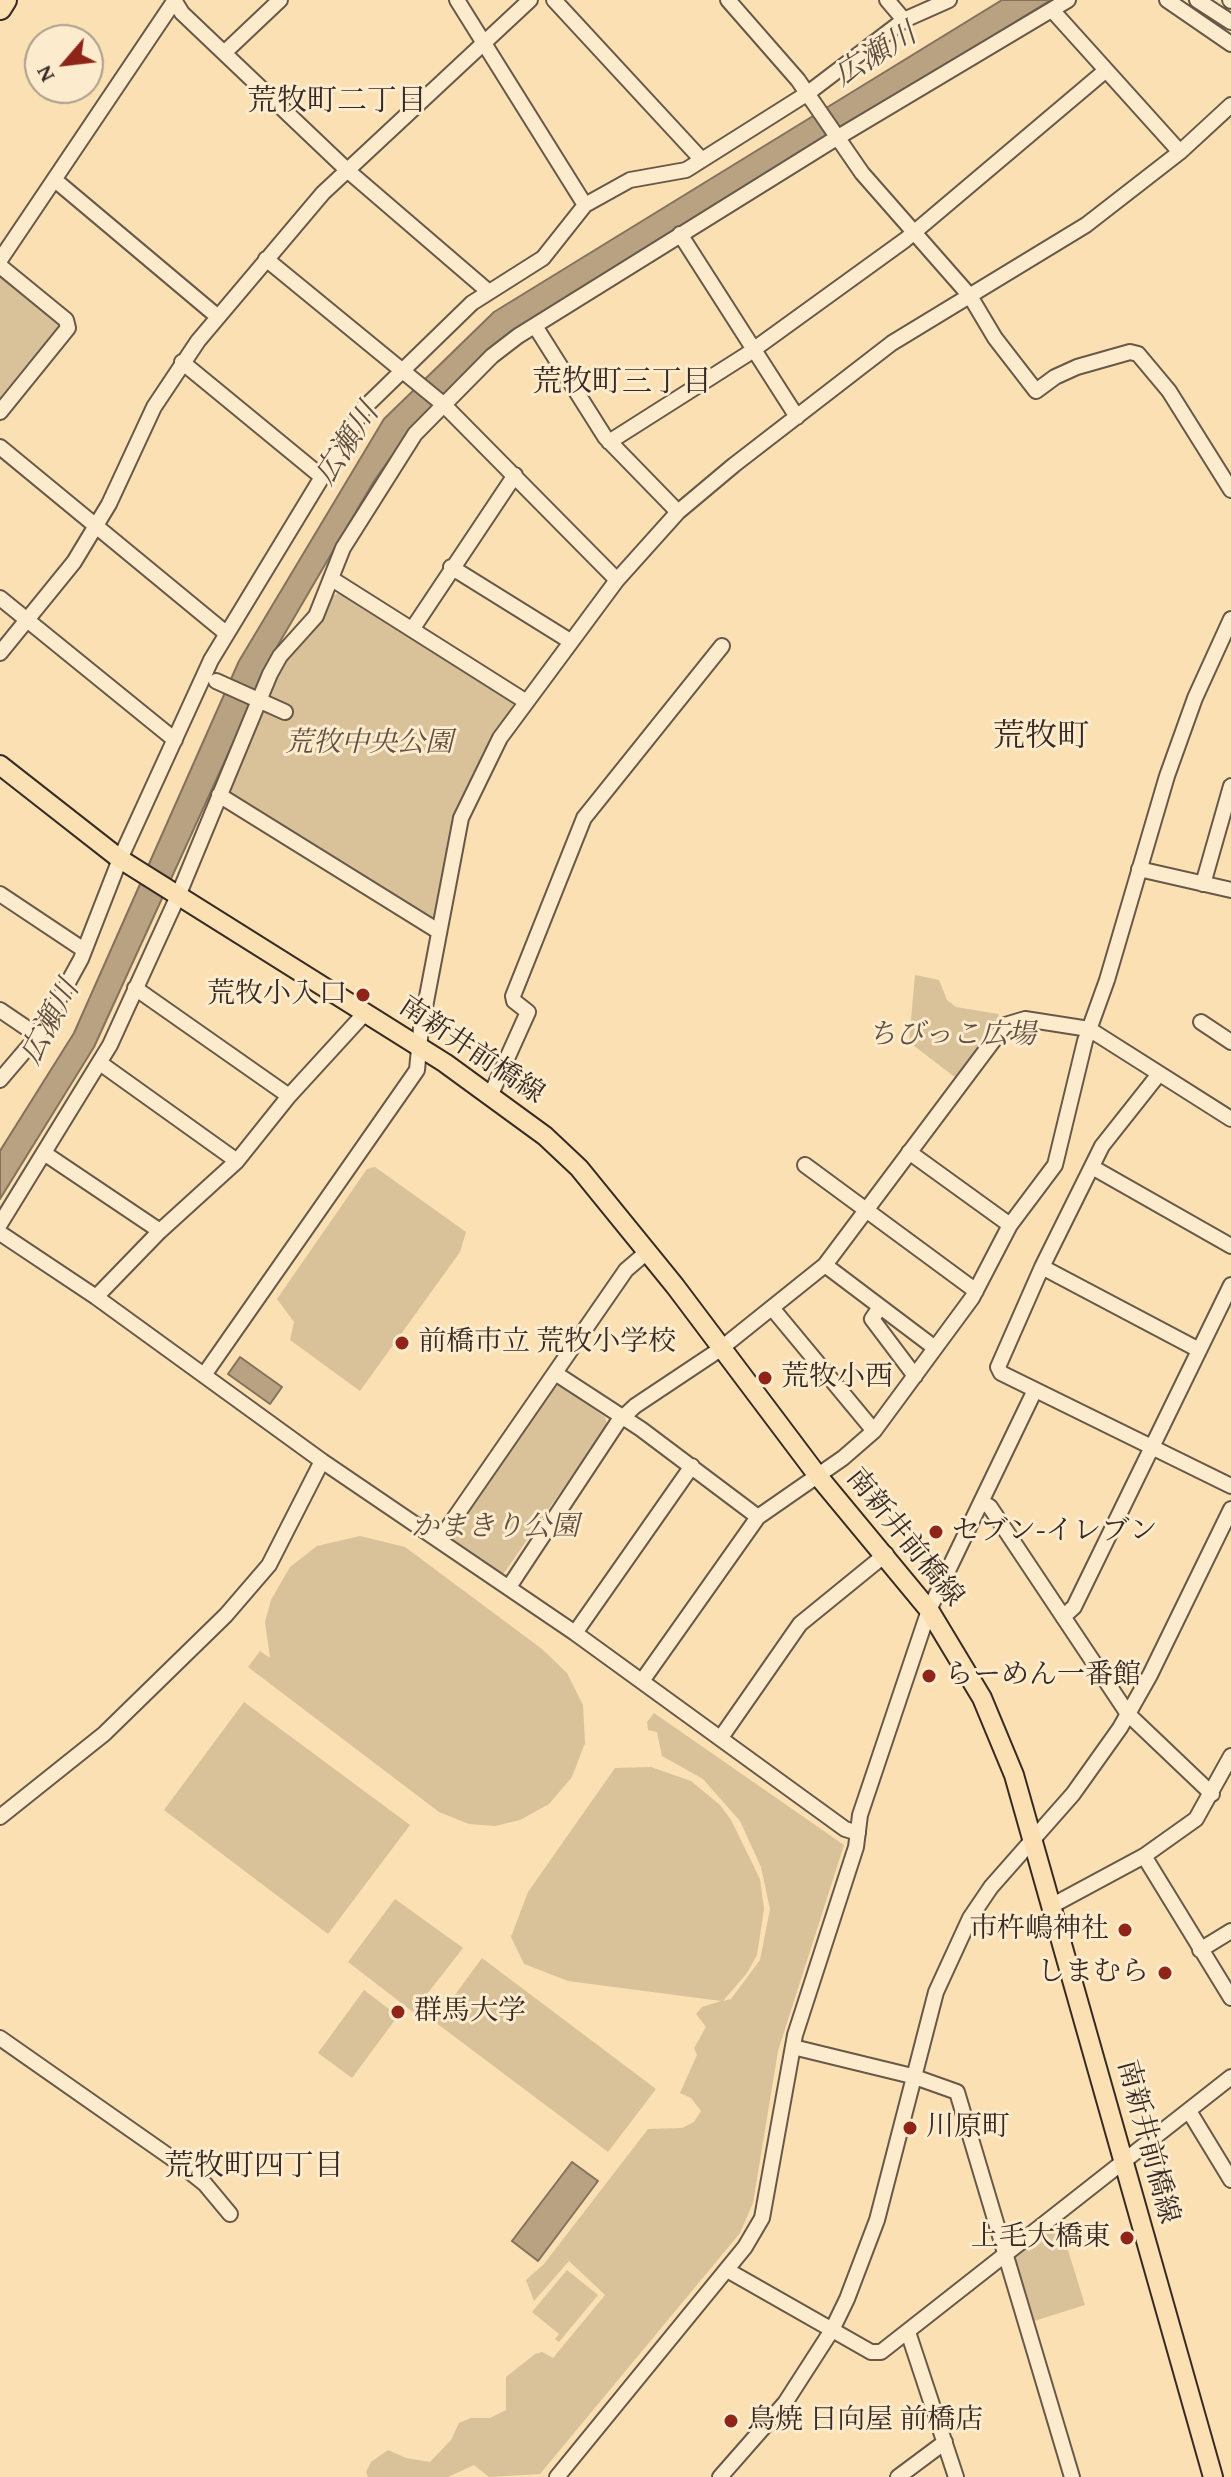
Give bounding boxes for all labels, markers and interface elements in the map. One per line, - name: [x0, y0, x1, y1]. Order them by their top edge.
- water label: 広瀬川: [828, 17, 924, 95]
- north arrow: [24, 24, 104, 104]
- text: N: [27, 60, 62, 88]
- district label: 荒牧町二丁目: [247, 84, 427, 120]
- district label: 荒牧町三丁目: [532, 365, 712, 401]
- water label: 広瀬川: [308, 397, 388, 493]
- district label: 荒牧町: [993, 719, 1089, 757]
- park label: 荒牧中央公園: [285, 727, 453, 761]
- water label: 広瀬川: [14, 975, 88, 1071]
- place label: 荒牧小入口: [207, 978, 347, 1012]
- marker: 荒牧小入口: [354, 986, 372, 1004]
- street label: 南新井前橋線: [392, 990, 550, 1112]
- park label: ちびっこ広場: [868, 1019, 1036, 1053]
- place label: 前橋市立 荒牧小学校: [418, 1326, 676, 1360]
- marker: 前橋市立 荒牧小学校: [393, 1334, 411, 1352]
- place label: 荒牧小西: [781, 1361, 893, 1395]
- marker: 荒牧小西: [756, 1369, 774, 1387]
- street label: 南新井前橋線: [838, 1462, 970, 1614]
- park label: かまきり公園: [411, 1511, 579, 1545]
- place label: セブン-イレブン: [952, 1515, 1158, 1549]
- marker: セブン-イレブン: [927, 1523, 945, 1541]
- place label: らーめん一番館: [945, 1659, 1141, 1693]
- marker: らーめん一番館: [920, 1667, 938, 1685]
- place label: 市杵嶋神社: [969, 1913, 1109, 1947]
- marker: 市杵嶋神社: [1116, 1921, 1134, 1939]
- place label: しまむら: [1037, 1956, 1149, 1990]
- marker: しまむら: [1156, 1964, 1174, 1982]
- place label: 群馬大学: [414, 1995, 526, 2029]
- marker: 群馬大学: [389, 2003, 407, 2021]
- street label: 南新井前橋線: [1109, 2057, 1185, 2227]
- place label: 川原町: [926, 2111, 1010, 2145]
- marker: 川原町: [901, 2119, 919, 2137]
- district label: 荒牧町四丁目: [164, 2149, 344, 2185]
- place label: 上毛大橋東: [971, 2221, 1111, 2255]
- marker: 上毛大橋東: [1118, 2229, 1136, 2247]
- place label: 鳥焼 日向屋 前橋店: [747, 2404, 983, 2438]
- marker: 鳥焼 日向屋 前橋店: [722, 2412, 740, 2430]

